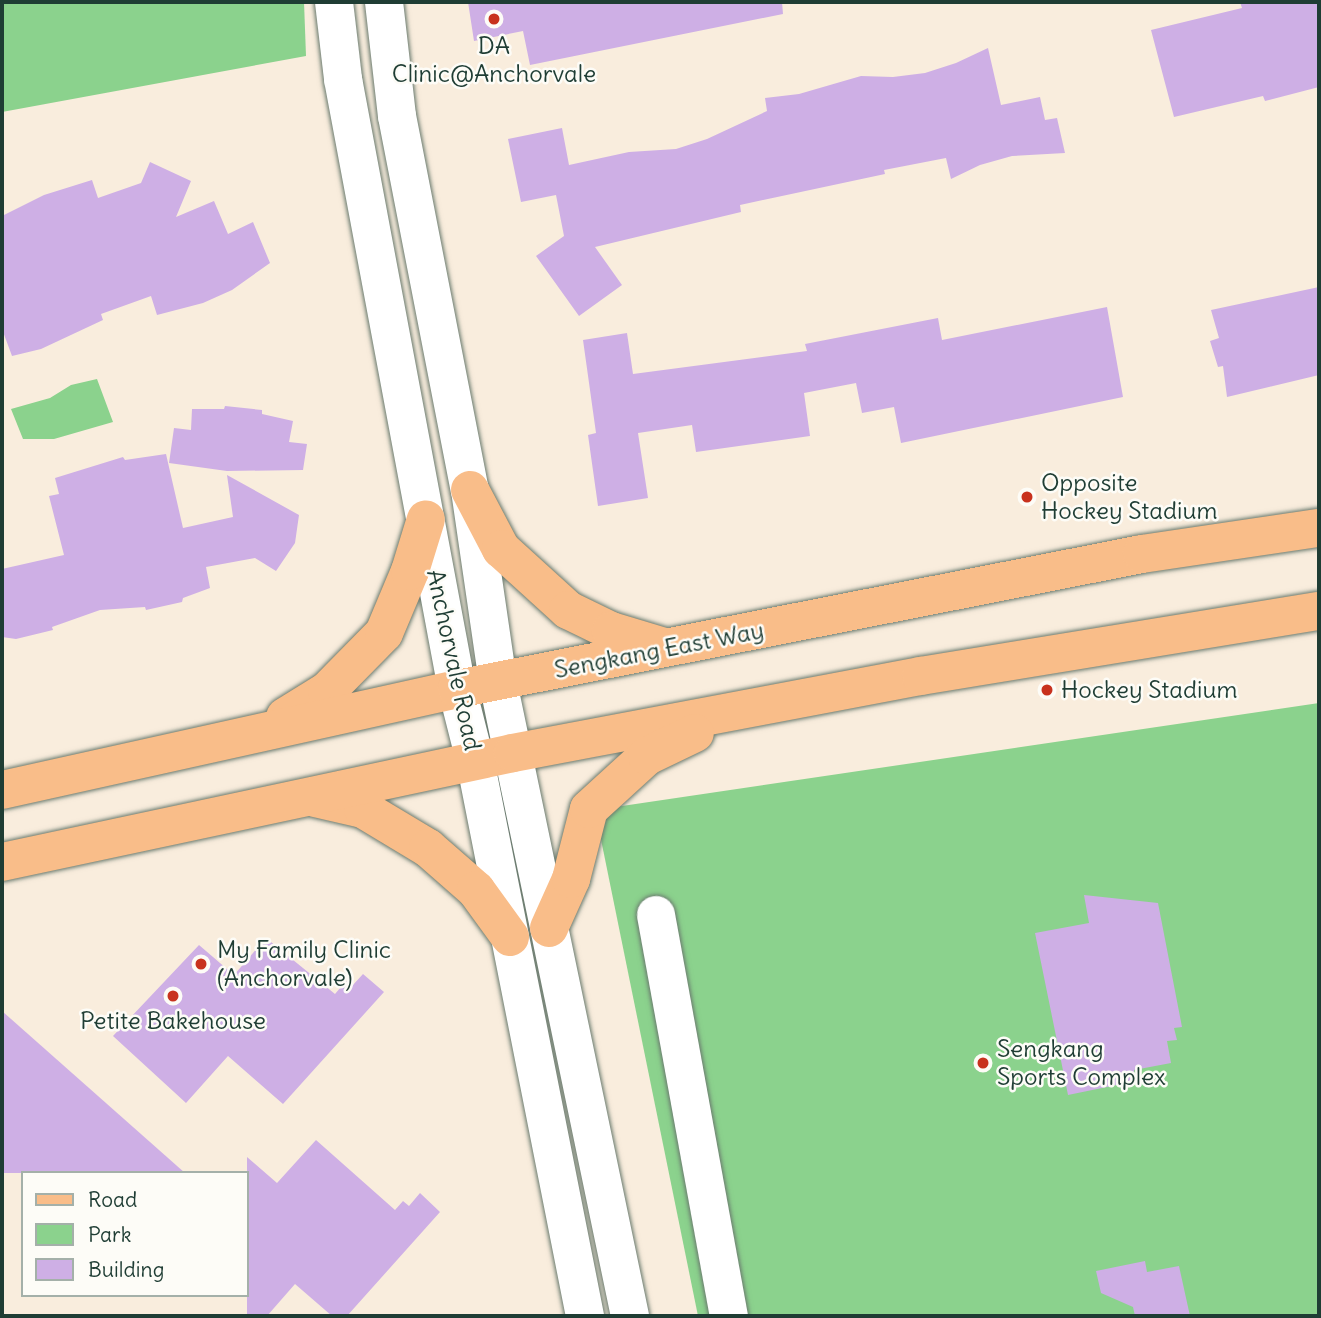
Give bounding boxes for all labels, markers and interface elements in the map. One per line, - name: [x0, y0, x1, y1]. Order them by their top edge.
- marker: DA Clinic@Anchorvale: [484, 9, 504, 29]
- place label: DA Clinic@Anchorvale: [392, 32, 596, 88]
- place label: Opposite Hockey Stadium: [1041, 469, 1217, 525]
- marker: Opposite Hockey Stadium: [1019, 489, 1035, 505]
- street label: Anchorvale Road: [421, 567, 487, 753]
- street label: Sengkang East Way: [552, 616, 766, 684]
- place label: Hockey Stadium: [1061, 676, 1237, 704]
- marker: Hockey Stadium: [1039, 682, 1055, 698]
- place label: My Family Clinic (Anchorvale): [217, 936, 391, 992]
- marker: My Family Clinic (Anchorvale): [191, 954, 211, 974]
- marker: Petite Bakehouse: [165, 988, 181, 1004]
- place label: Petite Bakehouse: [80, 1007, 266, 1035]
- place label: Sengkang Sports Complex: [997, 1035, 1166, 1091]
- marker: Sengkang Sports Complex: [975, 1055, 991, 1071]
- legend: [21, 1171, 248, 1297]
- text: Road: [88, 1186, 137, 1213]
- text: Park: [88, 1221, 131, 1248]
- text: Building: [88, 1256, 164, 1283]

